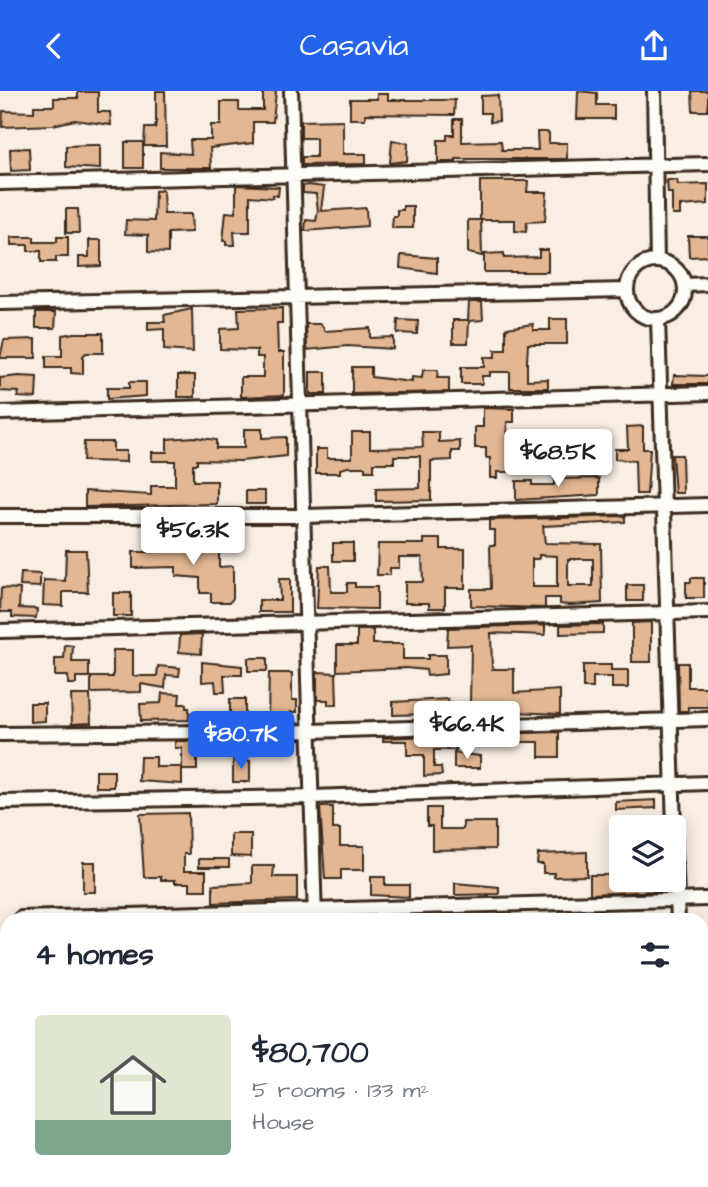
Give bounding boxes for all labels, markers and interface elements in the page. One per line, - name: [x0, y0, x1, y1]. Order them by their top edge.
- text: Casavia: [300, 23, 409, 68]
- icon: back: [35, 27, 73, 65]
- icon: share: [635, 27, 673, 65]
- pin: $68.5K: [501, 429, 615, 489]
- text: $68.5K: [520, 436, 596, 468]
- pin: $56.3K: [136, 507, 250, 567]
- text: $56.3K: [157, 514, 229, 546]
- pin: $66.4K: [410, 701, 524, 761]
- text: $66.4K: [430, 708, 504, 740]
- pin: $80.7K: [184, 711, 298, 771]
- text: $80.7K: [204, 718, 278, 750]
- map controls: [609, 815, 686, 892]
- button: layers: [609, 815, 686, 892]
- text: 4 homes: [35, 934, 154, 976]
- icon: filters: [636, 936, 674, 974]
- text: $80,700: [252, 1032, 369, 1074]
- icon: home: [91, 1043, 175, 1127]
- text: 5 rooms · 133 m²: [252, 1074, 429, 1106]
- text: House: [252, 1106, 315, 1138]

